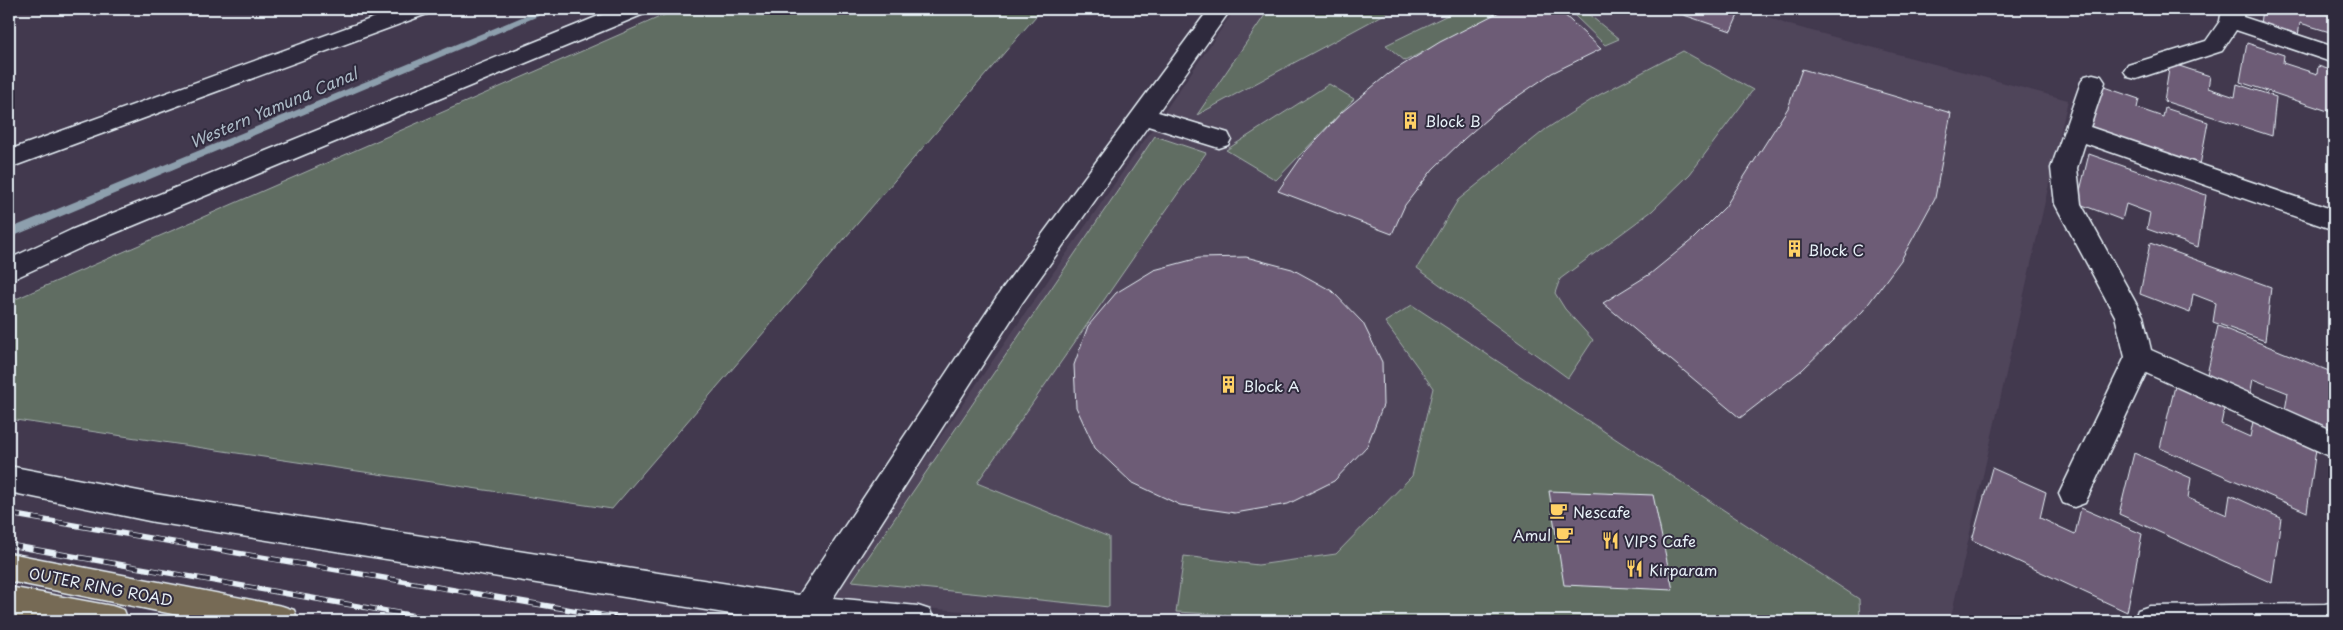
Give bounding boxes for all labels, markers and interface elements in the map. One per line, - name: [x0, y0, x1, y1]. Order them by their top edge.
- water label: Western Yamuna Canal: [185, 60, 363, 153]
- place label: Block B: [1425, 109, 1481, 132]
- building icon: Block B: [1401, 110, 1421, 130]
- place label: Block C: [1808, 238, 1864, 261]
- building icon: Block C: [1784, 239, 1804, 259]
- place label: Block A: [1243, 374, 1300, 397]
- building icon: Block A: [1219, 375, 1239, 395]
- place label: Nescafe: [1573, 500, 1631, 523]
- cafe icon: Nescafe: [1549, 501, 1569, 521]
- place label: Amul: [1513, 523, 1551, 546]
- cafe icon: Amul: [1555, 524, 1575, 544]
- place label: VIPS Cafe: [1624, 529, 1696, 552]
- restaurant icon: VIPS Cafe: [1600, 530, 1620, 550]
- place label: Kirparam: [1649, 558, 1718, 581]
- restaurant icon: Kirparam: [1625, 559, 1645, 579]
- street label: OUTER RING ROAD: [27, 561, 175, 611]

